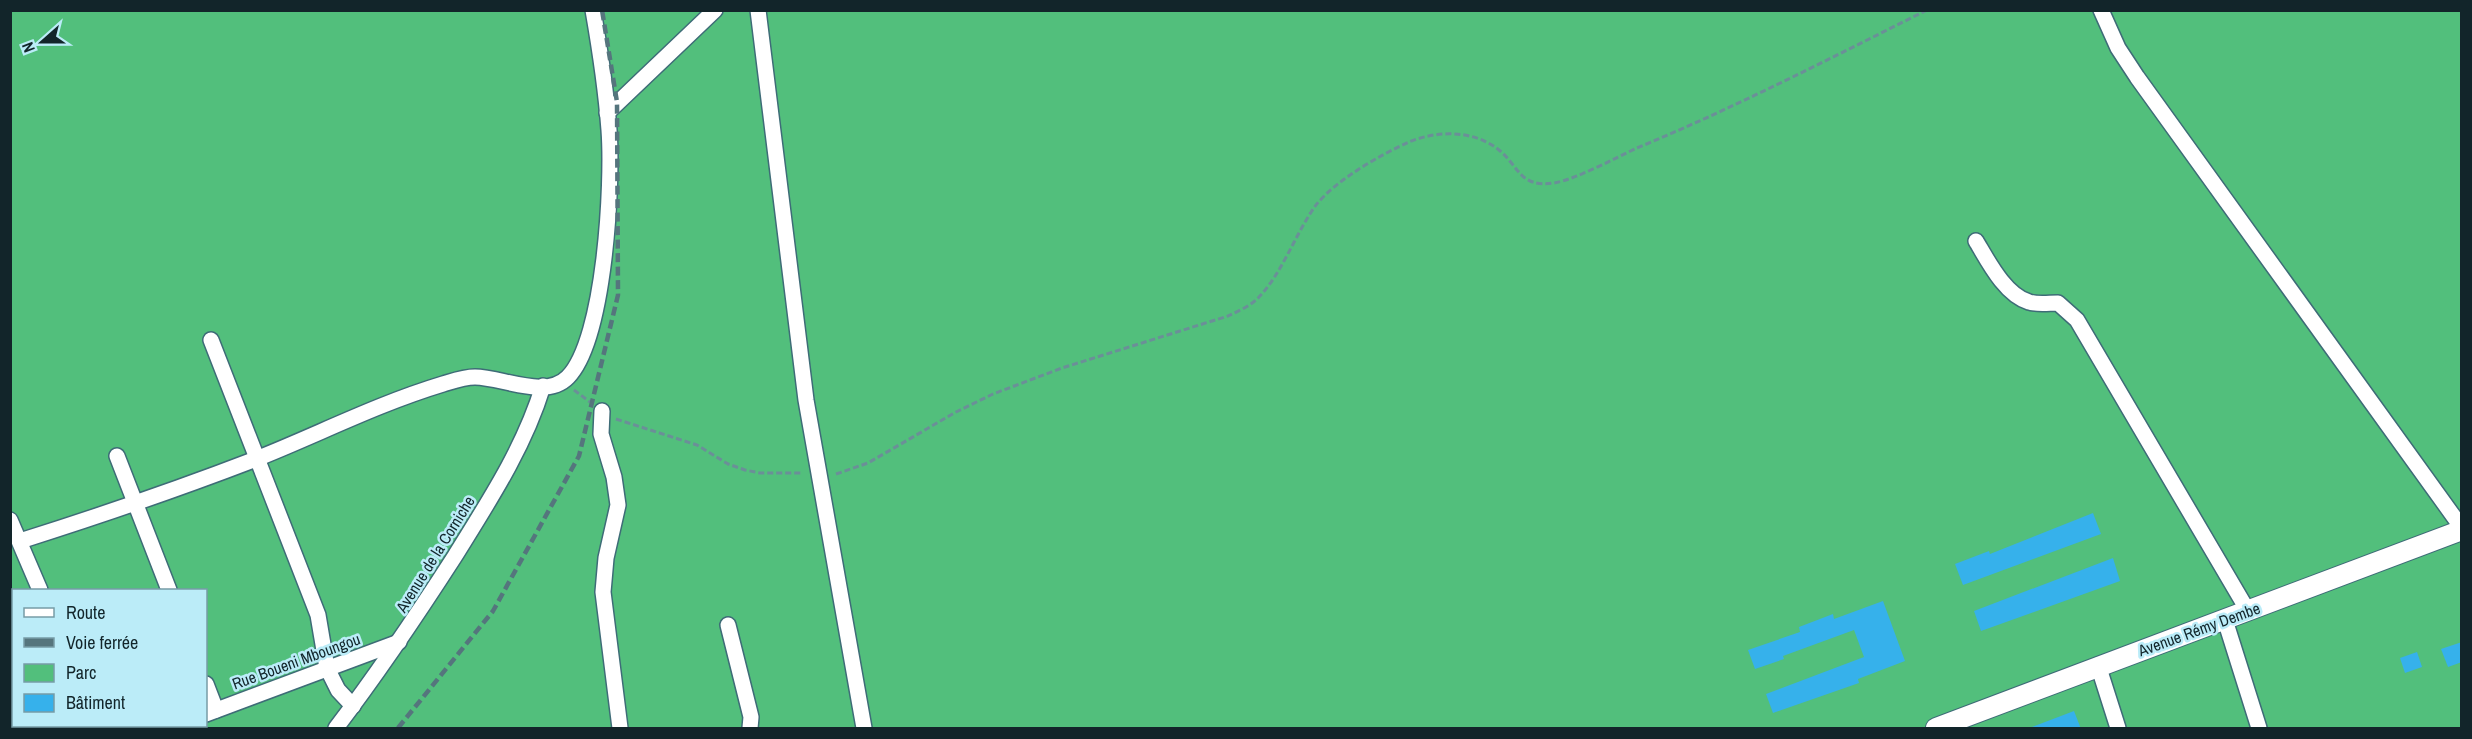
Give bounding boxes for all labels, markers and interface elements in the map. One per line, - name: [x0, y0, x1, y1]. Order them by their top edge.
- north arrow: [12, 12, 72, 72]
- text: N: [16, 39, 40, 56]
- street label: Avenue de la Corniche: [390, 492, 480, 617]
- legend: [12, 589, 207, 727]
- street label: Avenue Rémy Dembe: [2134, 597, 2263, 662]
- text: Route: [66, 600, 105, 625]
- street label: Rue Boueni Mboungou: [229, 628, 363, 694]
- text: Voie ferrée: [66, 630, 138, 655]
- text: Parc: [66, 660, 96, 685]
- text: Bâtiment: [66, 690, 125, 715]

